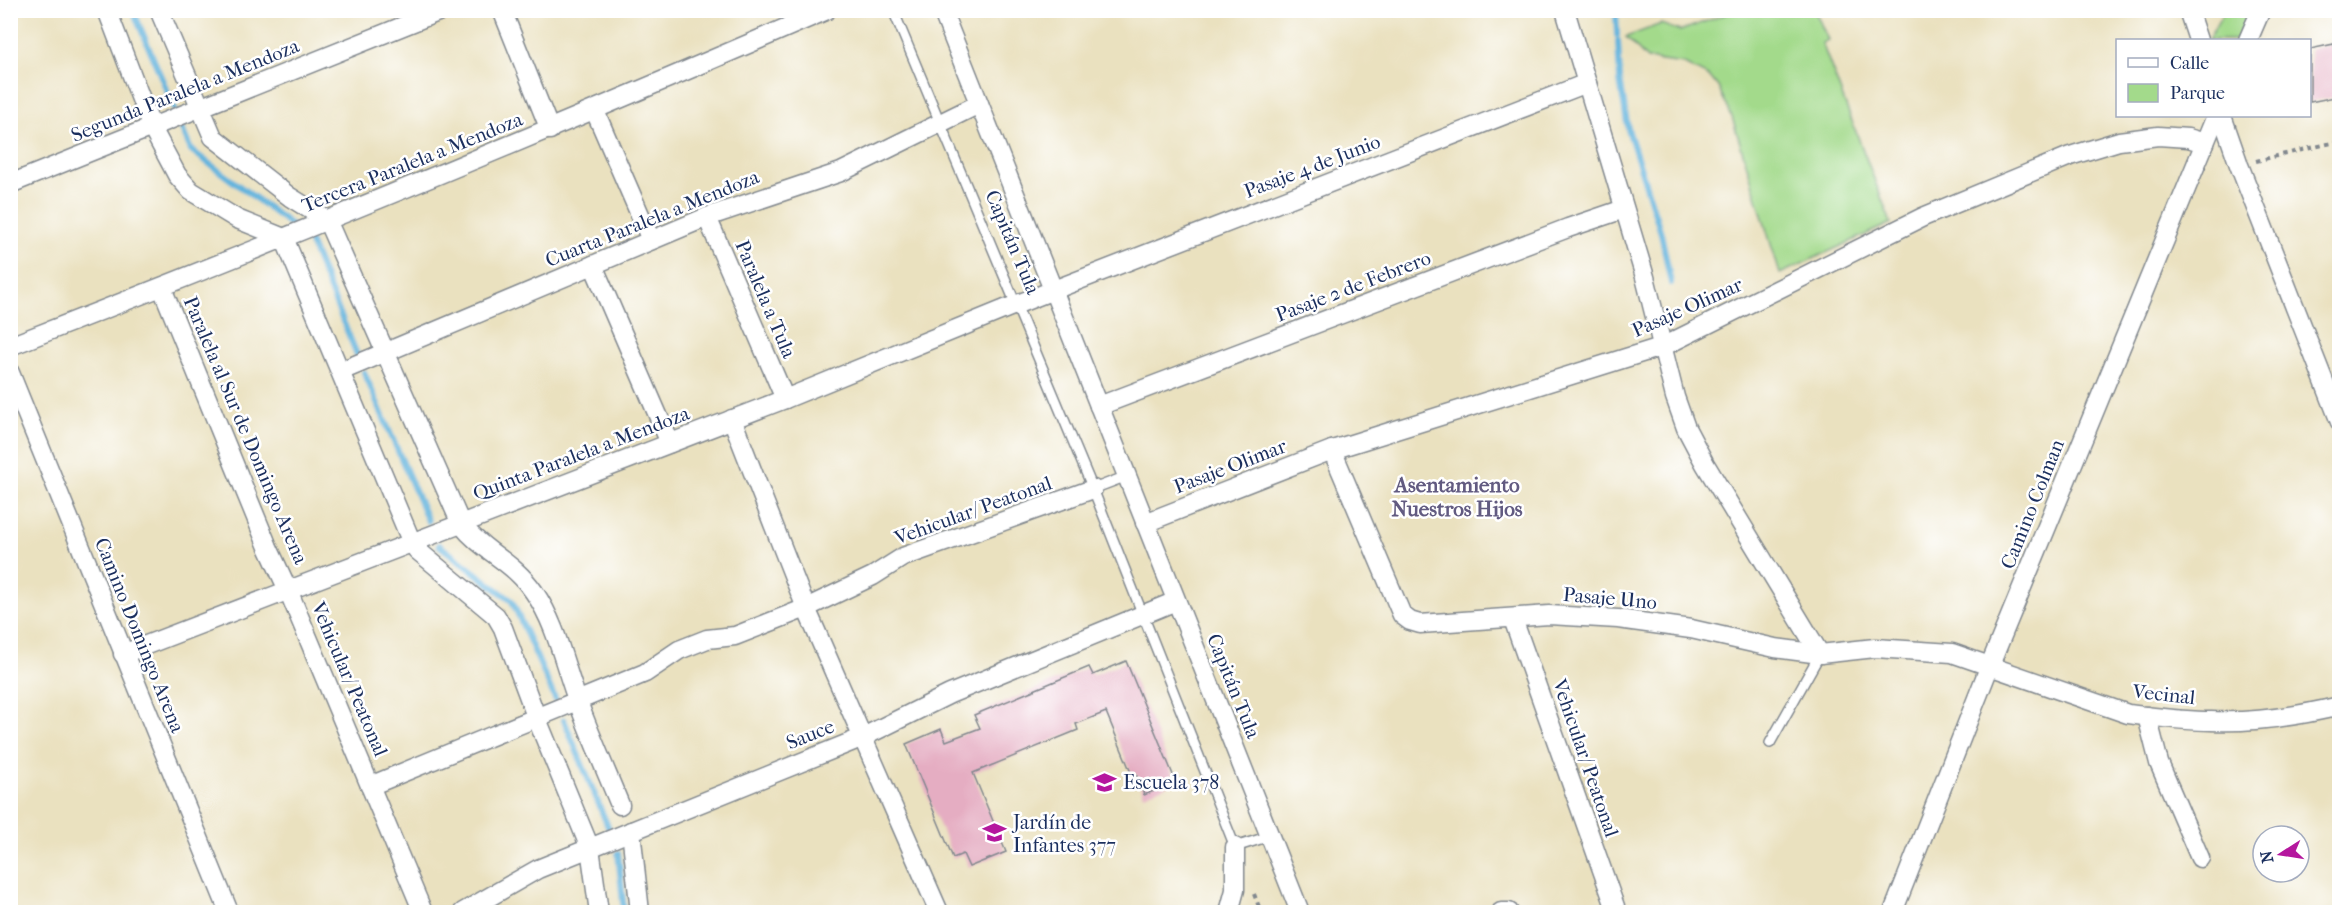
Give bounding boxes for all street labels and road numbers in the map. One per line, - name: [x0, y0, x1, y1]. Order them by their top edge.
- street label: Segunda Paralela a Mendoza: [68, 34, 303, 147]
- street label: Tercera Paralela a Mendoza: [298, 107, 527, 217]
- street label: Pasaje 4 de Junio: [1241, 130, 1384, 203]
- street label: Cuarta Paralela a Mendoza: [542, 165, 763, 272]
- street label: Capitán Tula: [980, 187, 1045, 298]
- street label: Paralela a Tula: [730, 237, 801, 362]
- street label: Pasaje 2 de Febrero: [1272, 246, 1434, 327]
- street label: Pasaje Olimar: [1628, 273, 1747, 342]
- street label: Paralela al Sur de Domingo Arena: [179, 293, 313, 568]
- street label: Quinta Paralela a Mendoza: [470, 401, 693, 505]
- street label: Pasaje Olimar: [1171, 434, 1290, 498]
- street label: Camino Colman: [1996, 436, 2069, 572]
- street label: Vehicular/ Peatonal: [890, 471, 1055, 550]
- street label: Camino Domingo Arena: [90, 535, 189, 737]
- street label: Pasaje Uno: [1562, 583, 1658, 614]
- street label: Vehicular/ Peatonal: [306, 598, 393, 760]
- street label: Capitán Tula: [1202, 631, 1265, 742]
- street label: Vehicular/ Peatonal: [1547, 675, 1624, 841]
- street label: Vecinal: [2130, 680, 2197, 709]
- street label: Sauce: [783, 714, 838, 754]

